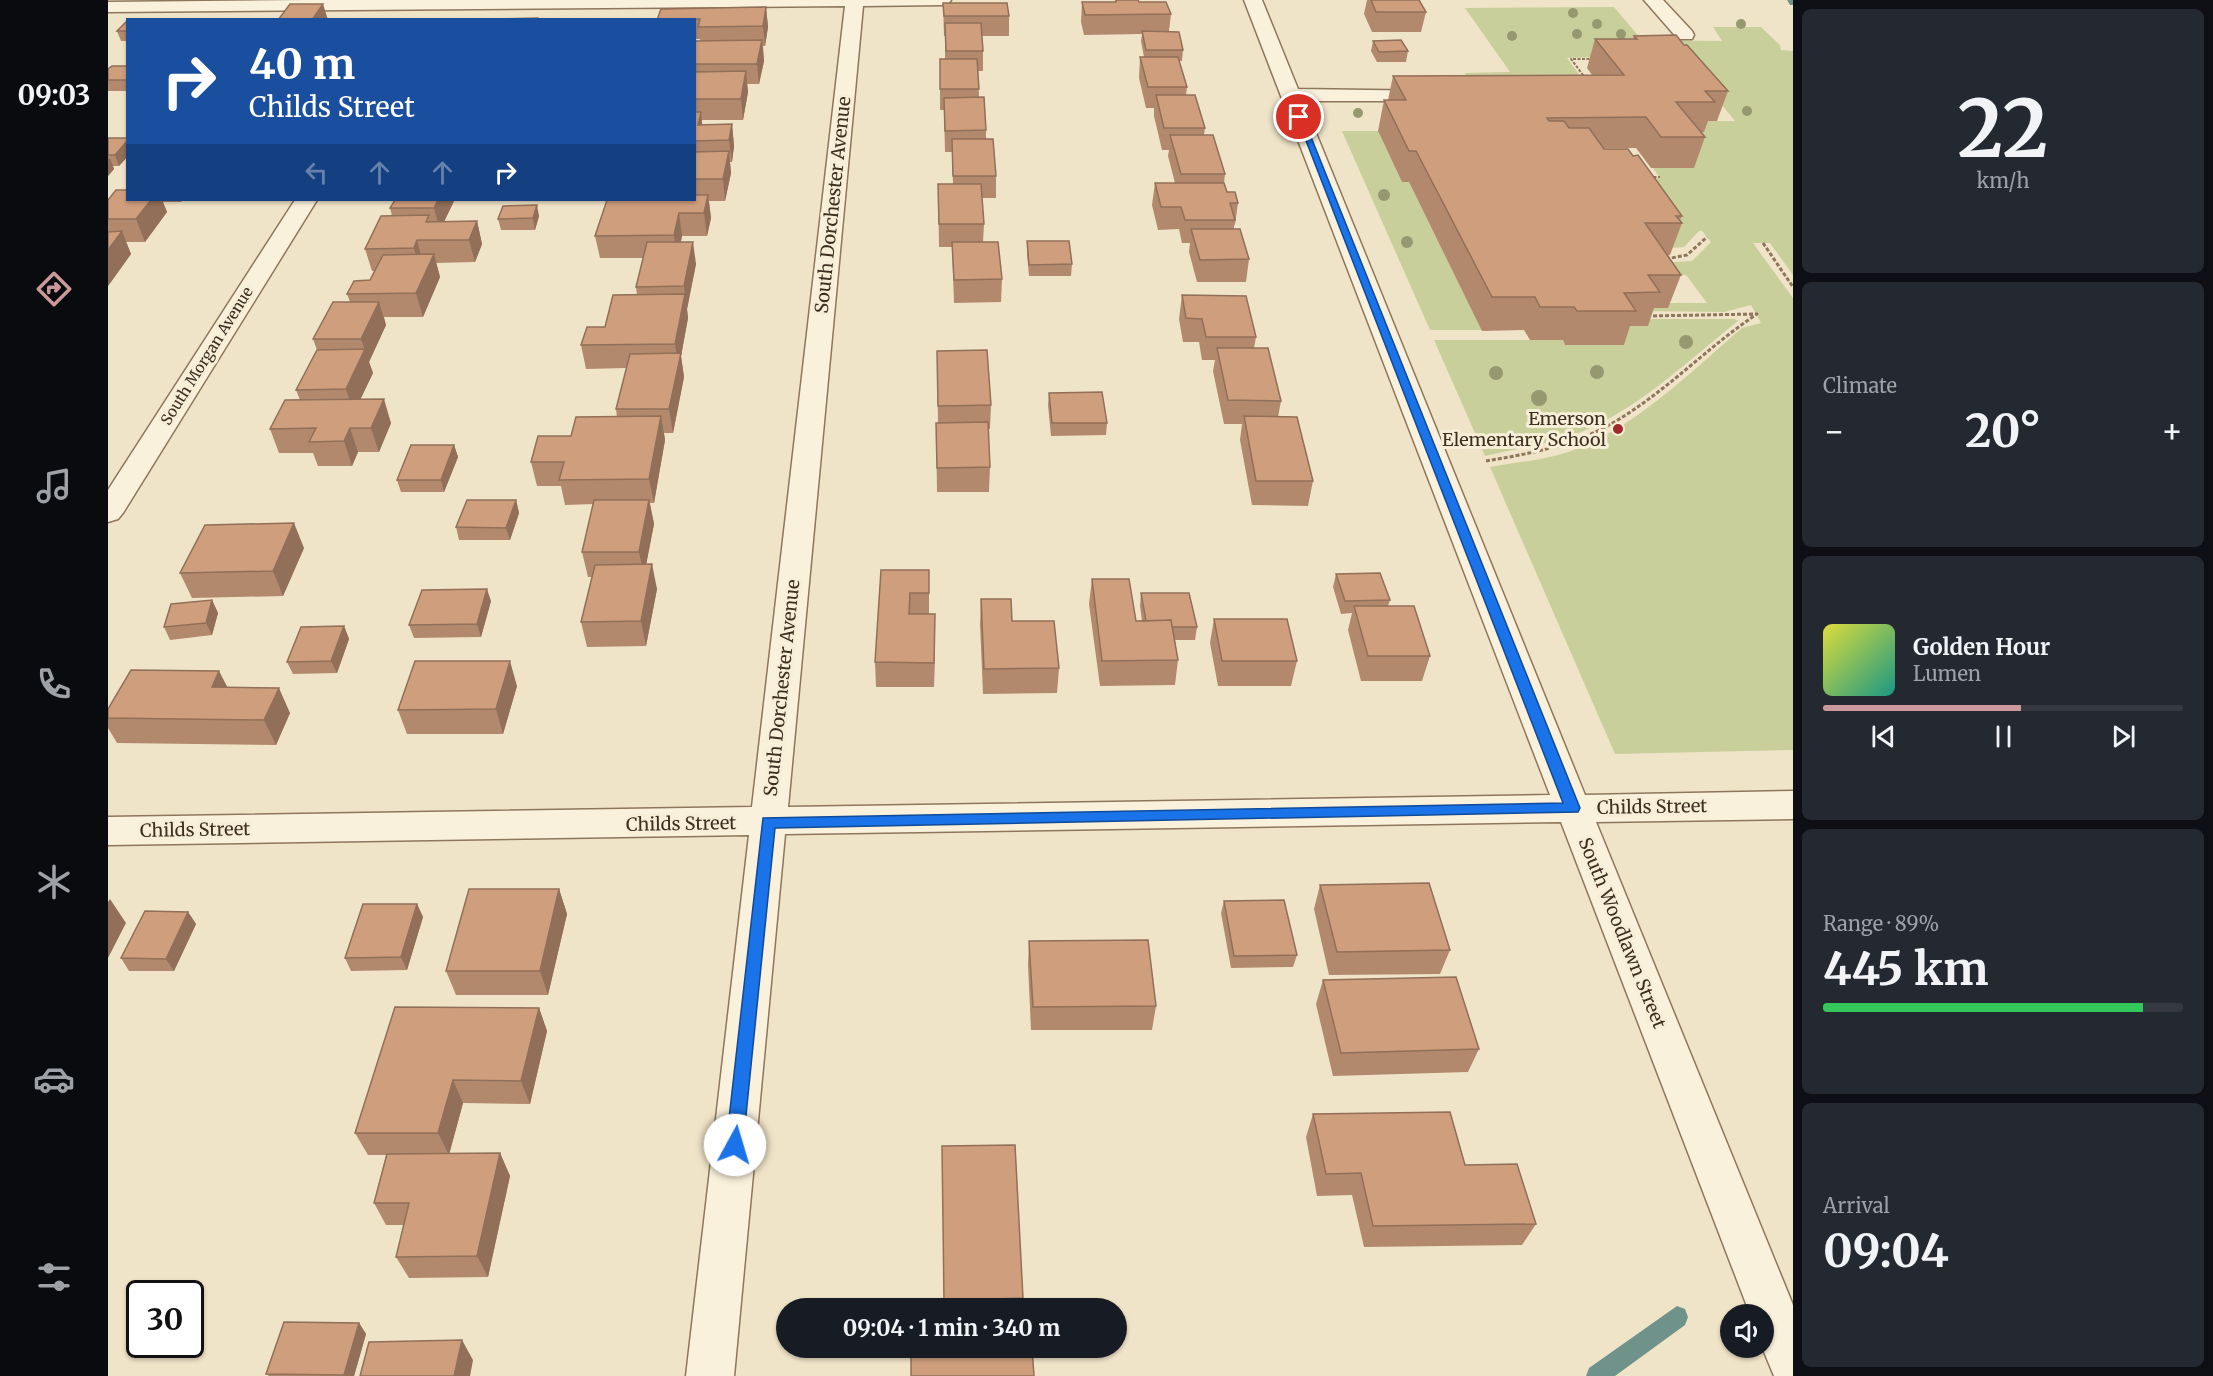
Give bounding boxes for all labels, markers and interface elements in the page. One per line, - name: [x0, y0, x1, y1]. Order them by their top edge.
- text: 40 m: [249, 38, 355, 90]
- icon: right: [150, 42, 228, 120]
- text: 09:03: [17, 78, 91, 112]
- text: 22: [1958, 80, 2048, 178]
- text: Childs Street: [249, 90, 415, 124]
- pin: [1273, 91, 1324, 142]
- street label: South Dorchester Avenue: [810, 95, 855, 315]
- icon: arrive: [1282, 100, 1315, 133]
- icon: left: [300, 156, 333, 189]
- icon: ahead: [363, 156, 396, 189]
- icon: ahead: [426, 156, 459, 189]
- icon: right: [489, 156, 522, 189]
- text: km/h: [1977, 168, 2029, 193]
- icon: directions: [33, 268, 75, 310]
- street label: South Morgan Avenue: [156, 283, 257, 428]
- text: Climate: [1823, 373, 1897, 398]
- text: 20°: [1965, 403, 2041, 459]
- place label: Emerson Elementary School: [1442, 407, 1606, 451]
- text: −: [1823, 411, 1845, 452]
- text: +: [2161, 411, 2183, 452]
- marker: Emerson Elementary School: [1611, 422, 1625, 436]
- icon: music: [33, 465, 75, 507]
- street label: South Dorchester Avenue: [759, 578, 804, 798]
- text: Golden Hour: [1913, 633, 2050, 661]
- text: Lumen: [1913, 661, 1981, 686]
- icon: phone: [33, 663, 75, 705]
- icon: previous: [1867, 720, 1900, 753]
- icon: pause: [1987, 720, 2020, 753]
- icon: next: [2107, 720, 2140, 753]
- street label: Childs Street: [1597, 794, 1707, 819]
- street label: Childs Street: [626, 811, 736, 836]
- street label: Childs Street: [140, 817, 250, 842]
- street label: South Woodlawn Street: [1574, 834, 1671, 1032]
- icon: climate: [33, 861, 75, 903]
- text: Range · 89%: [1823, 911, 1939, 936]
- text: 445 km: [1823, 941, 1988, 997]
- icon: car: [33, 1058, 75, 1100]
- position arrow: [703, 1113, 767, 1177]
- text: Arrival: [1823, 1193, 1890, 1218]
- text: 09:04: [1823, 1223, 1949, 1279]
- icon: filters: [33, 1256, 75, 1298]
- speed limit sign: 30: [126, 1280, 204, 1358]
- map controls: [1720, 1304, 1774, 1358]
- button: sound: [1720, 1304, 1774, 1358]
- text: 09:04 · 1 min · 340 m: [843, 1314, 1060, 1342]

